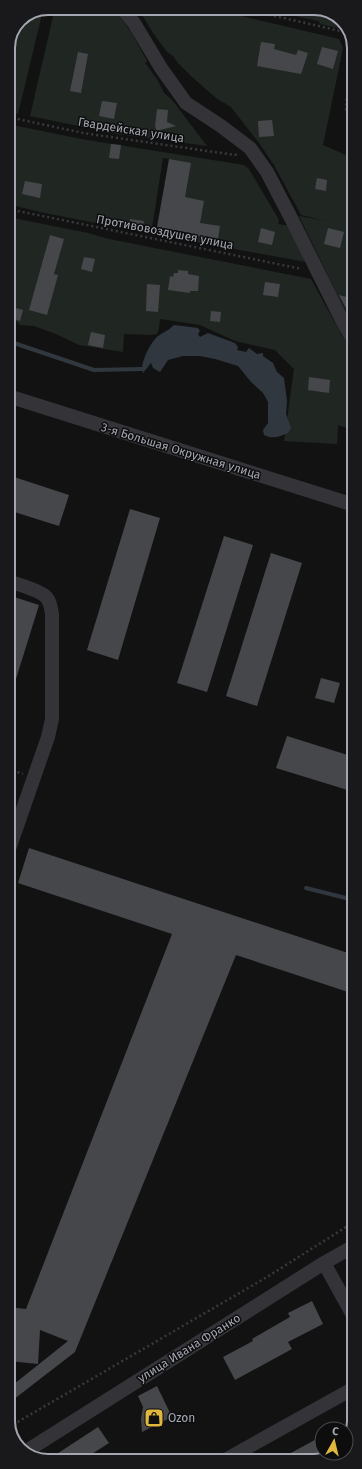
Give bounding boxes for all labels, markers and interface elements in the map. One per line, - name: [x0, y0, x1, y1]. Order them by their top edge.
- street label: Гвардейская улица: [77, 115, 185, 145]
- street label: Противовоздушея улица: [95, 212, 235, 252]
- street label: 3-я Большая Окружная улица: [99, 420, 263, 482]
- street label: улица Ивана Франко: [135, 1311, 243, 1385]
- shop icon: Ozon: [143, 1407, 165, 1429]
- place label: Ozon: [168, 1411, 195, 1425]
- north arrow: [314, 1421, 354, 1461]
- text: С: [331, 1425, 340, 1439]

